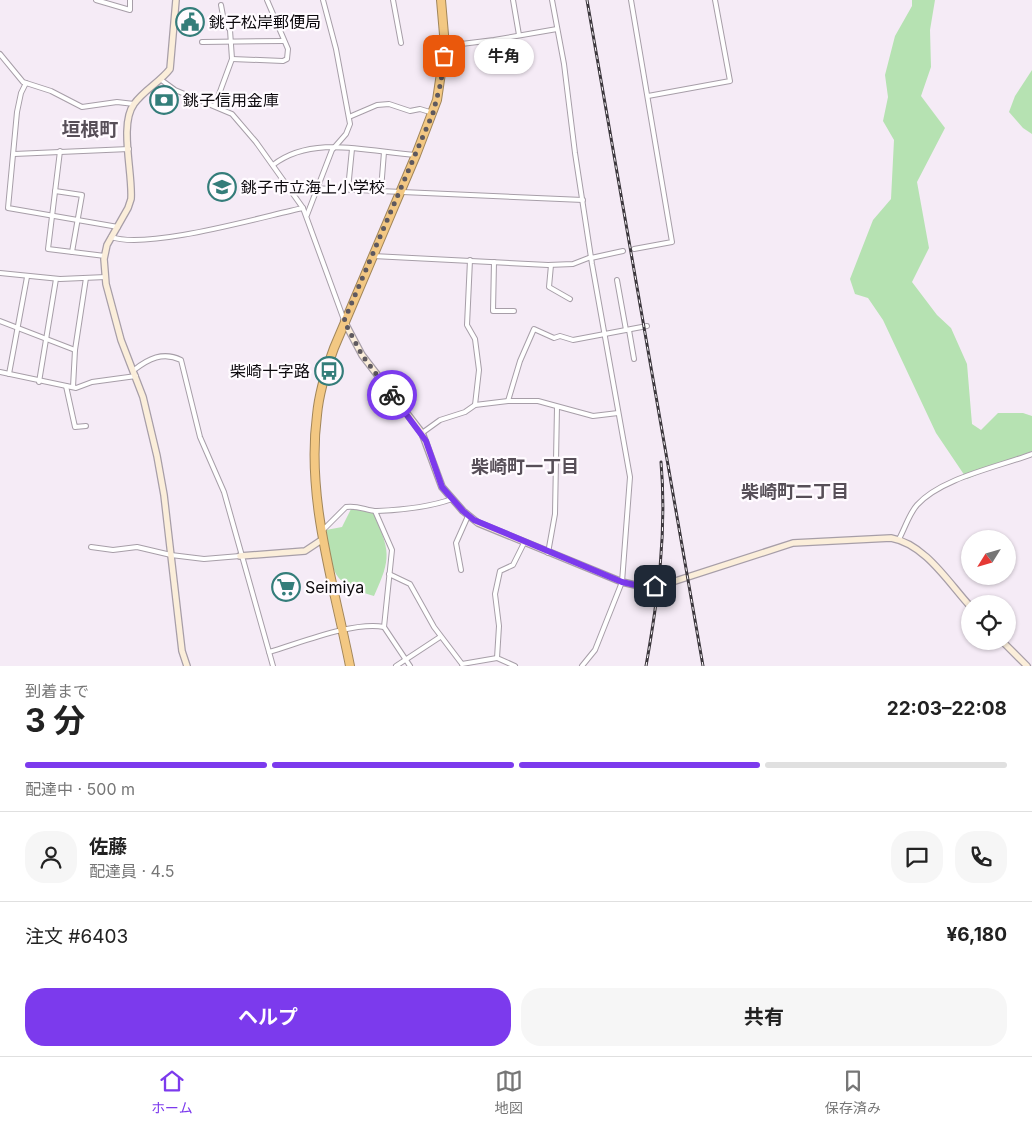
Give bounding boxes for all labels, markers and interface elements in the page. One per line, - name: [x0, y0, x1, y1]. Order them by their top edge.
- public building icon: 銚子松岸郵便局: [175, 7, 205, 37]
- place label: 銚子松岸郵便局: [209, 12, 321, 32]
- pin: [423, 35, 465, 77]
- callout: 牛角: [474, 38, 534, 74]
- icon: bag: [430, 42, 458, 70]
- text: 牛角: [488, 46, 520, 66]
- bank icon: 銚子信用金庫: [149, 85, 179, 115]
- place label: 銚子信用金庫: [183, 90, 279, 110]
- district label: 垣根町: [61, 118, 119, 141]
- school or university icon: 銚子市立海上小学校: [207, 172, 237, 202]
- place label: 銚子市立海上小学校: [241, 177, 385, 197]
- bus stop icon: 柴崎十字路: [314, 356, 344, 386]
- place label: 柴崎十字路: [230, 361, 310, 381]
- courier: [367, 370, 417, 420]
- icon: bike: [378, 381, 406, 409]
- district label: 柴崎町一丁目: [471, 456, 579, 477]
- district label: 柴崎町二丁目: [741, 481, 849, 502]
- north arrow: [961, 530, 1016, 585]
- map controls: [961, 530, 1016, 650]
- pin: [634, 565, 676, 607]
- supermarket icon: Seimiya: [271, 572, 301, 602]
- icon: home: [641, 572, 669, 600]
- place label: Seimiya: [305, 577, 364, 597]
- button: locate: [961, 595, 1016, 650]
- text: 到着まで: [25, 681, 89, 701]
- text: 22:03–22:08: [887, 697, 1007, 720]
- text: 3 分: [25, 701, 85, 740]
- text: 配達中 · 500 m: [25, 779, 135, 799]
- button: person: [25, 831, 77, 883]
- button: chat: [891, 831, 943, 883]
- button: phone: [955, 831, 1007, 883]
- text: 佐藤: [89, 835, 127, 858]
- text: 配達員 · 4.5: [89, 861, 175, 881]
- text: ¥6,180: [946, 923, 1007, 946]
- text: 注文 #6403: [25, 925, 128, 948]
- button: ヘルプ: [25, 988, 511, 1046]
- button: 共有: [521, 988, 1007, 1046]
- tab: ホーム: [151, 1067, 193, 1117]
- tab: 地図: [495, 1067, 523, 1117]
- tab: 保存済み: [825, 1067, 881, 1117]

